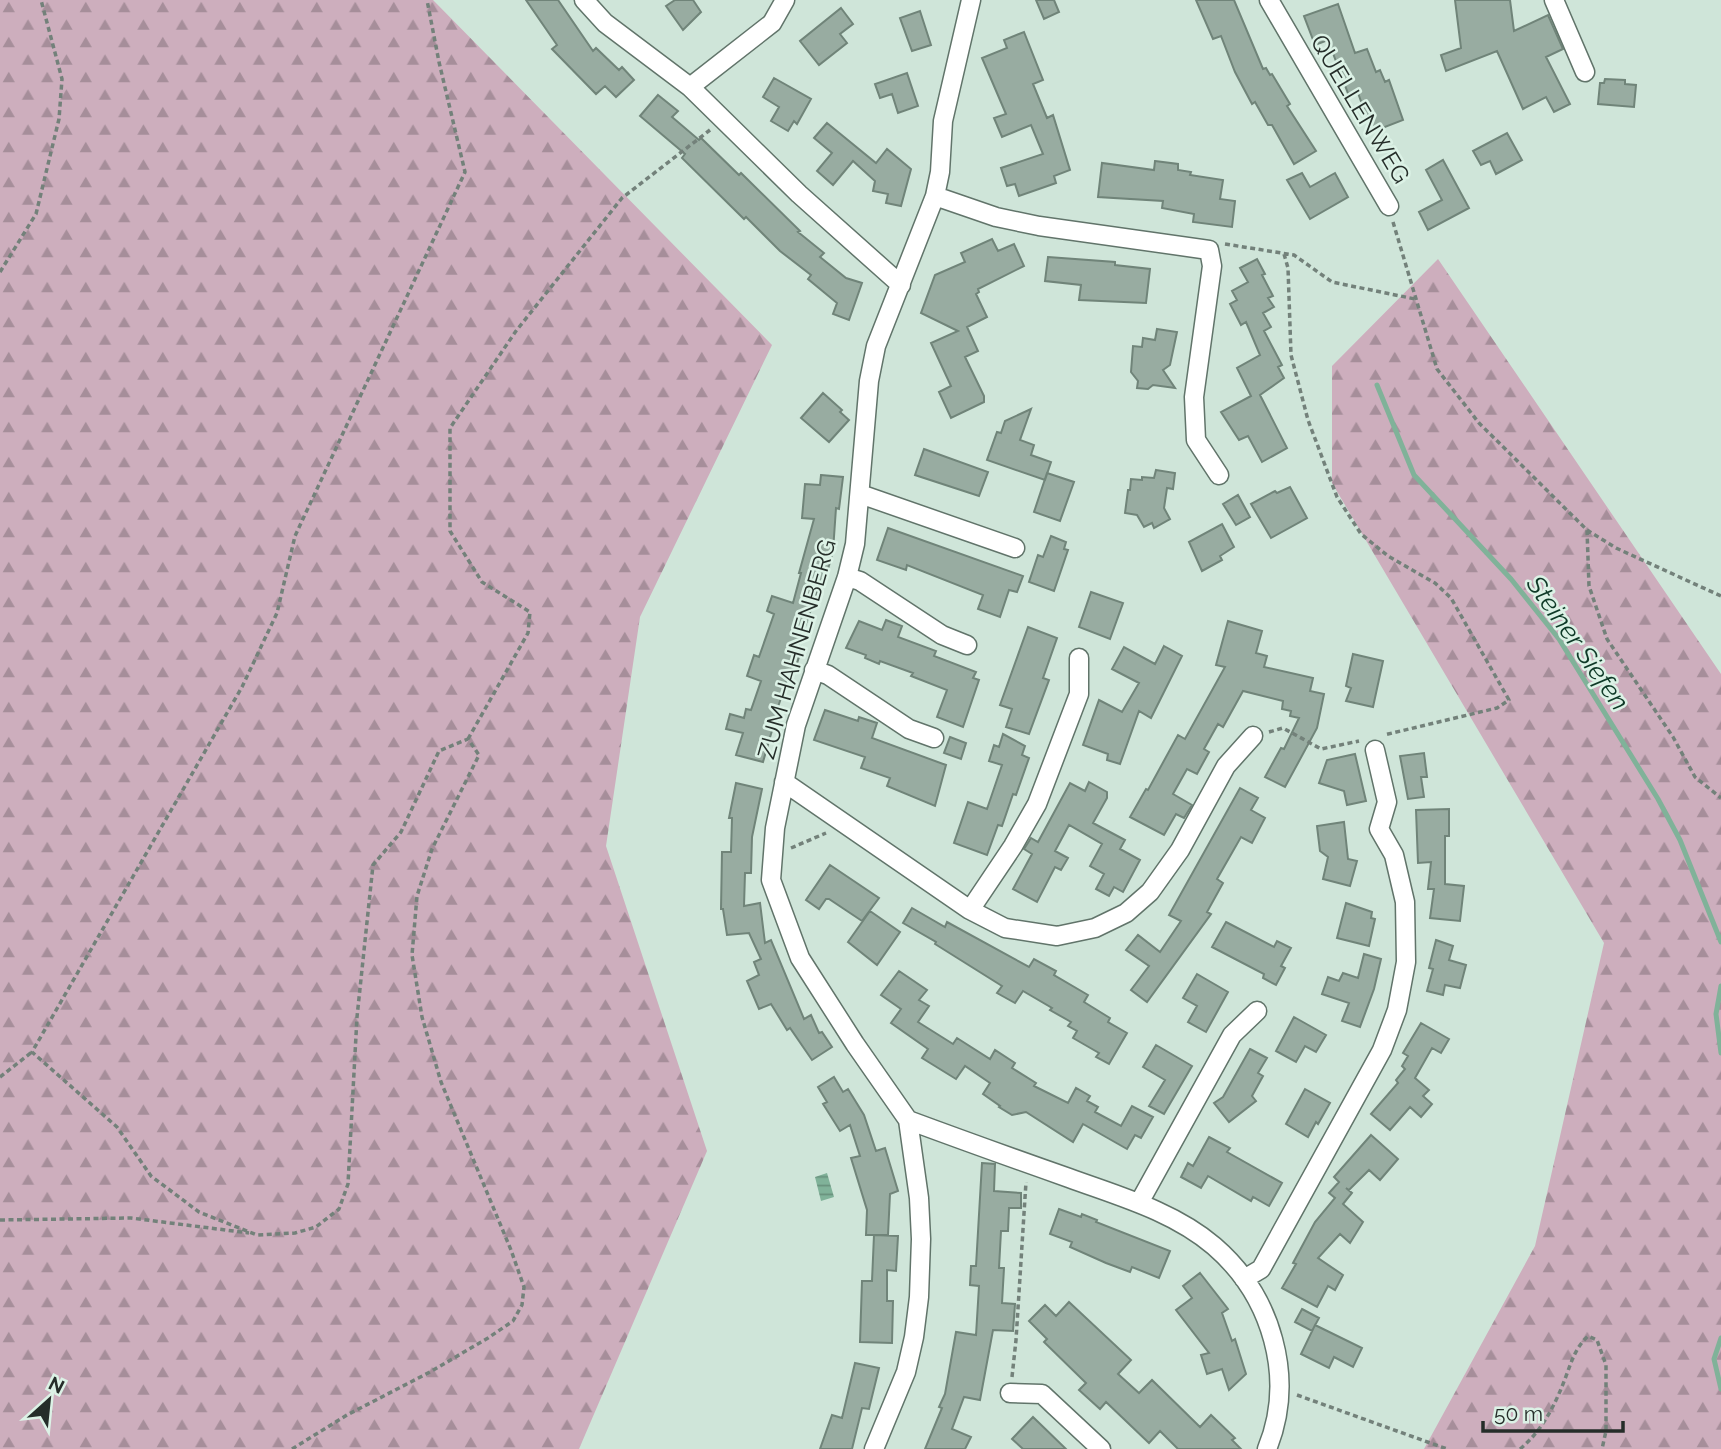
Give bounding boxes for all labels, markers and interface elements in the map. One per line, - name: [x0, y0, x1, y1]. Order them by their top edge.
- street label: QUELLENWEG: [1305, 29, 1416, 188]
- street label: ZUM HAHNENBERG: [751, 536, 842, 762]
- water label: Steiner Siefen: [1520, 569, 1635, 716]
- north arrow: [14, 1365, 84, 1435]
- text: N: [45, 1372, 68, 1398]
- scale bar: [1483, 1390, 1623, 1434]
- text: 50 m: [1494, 1401, 1543, 1426]

